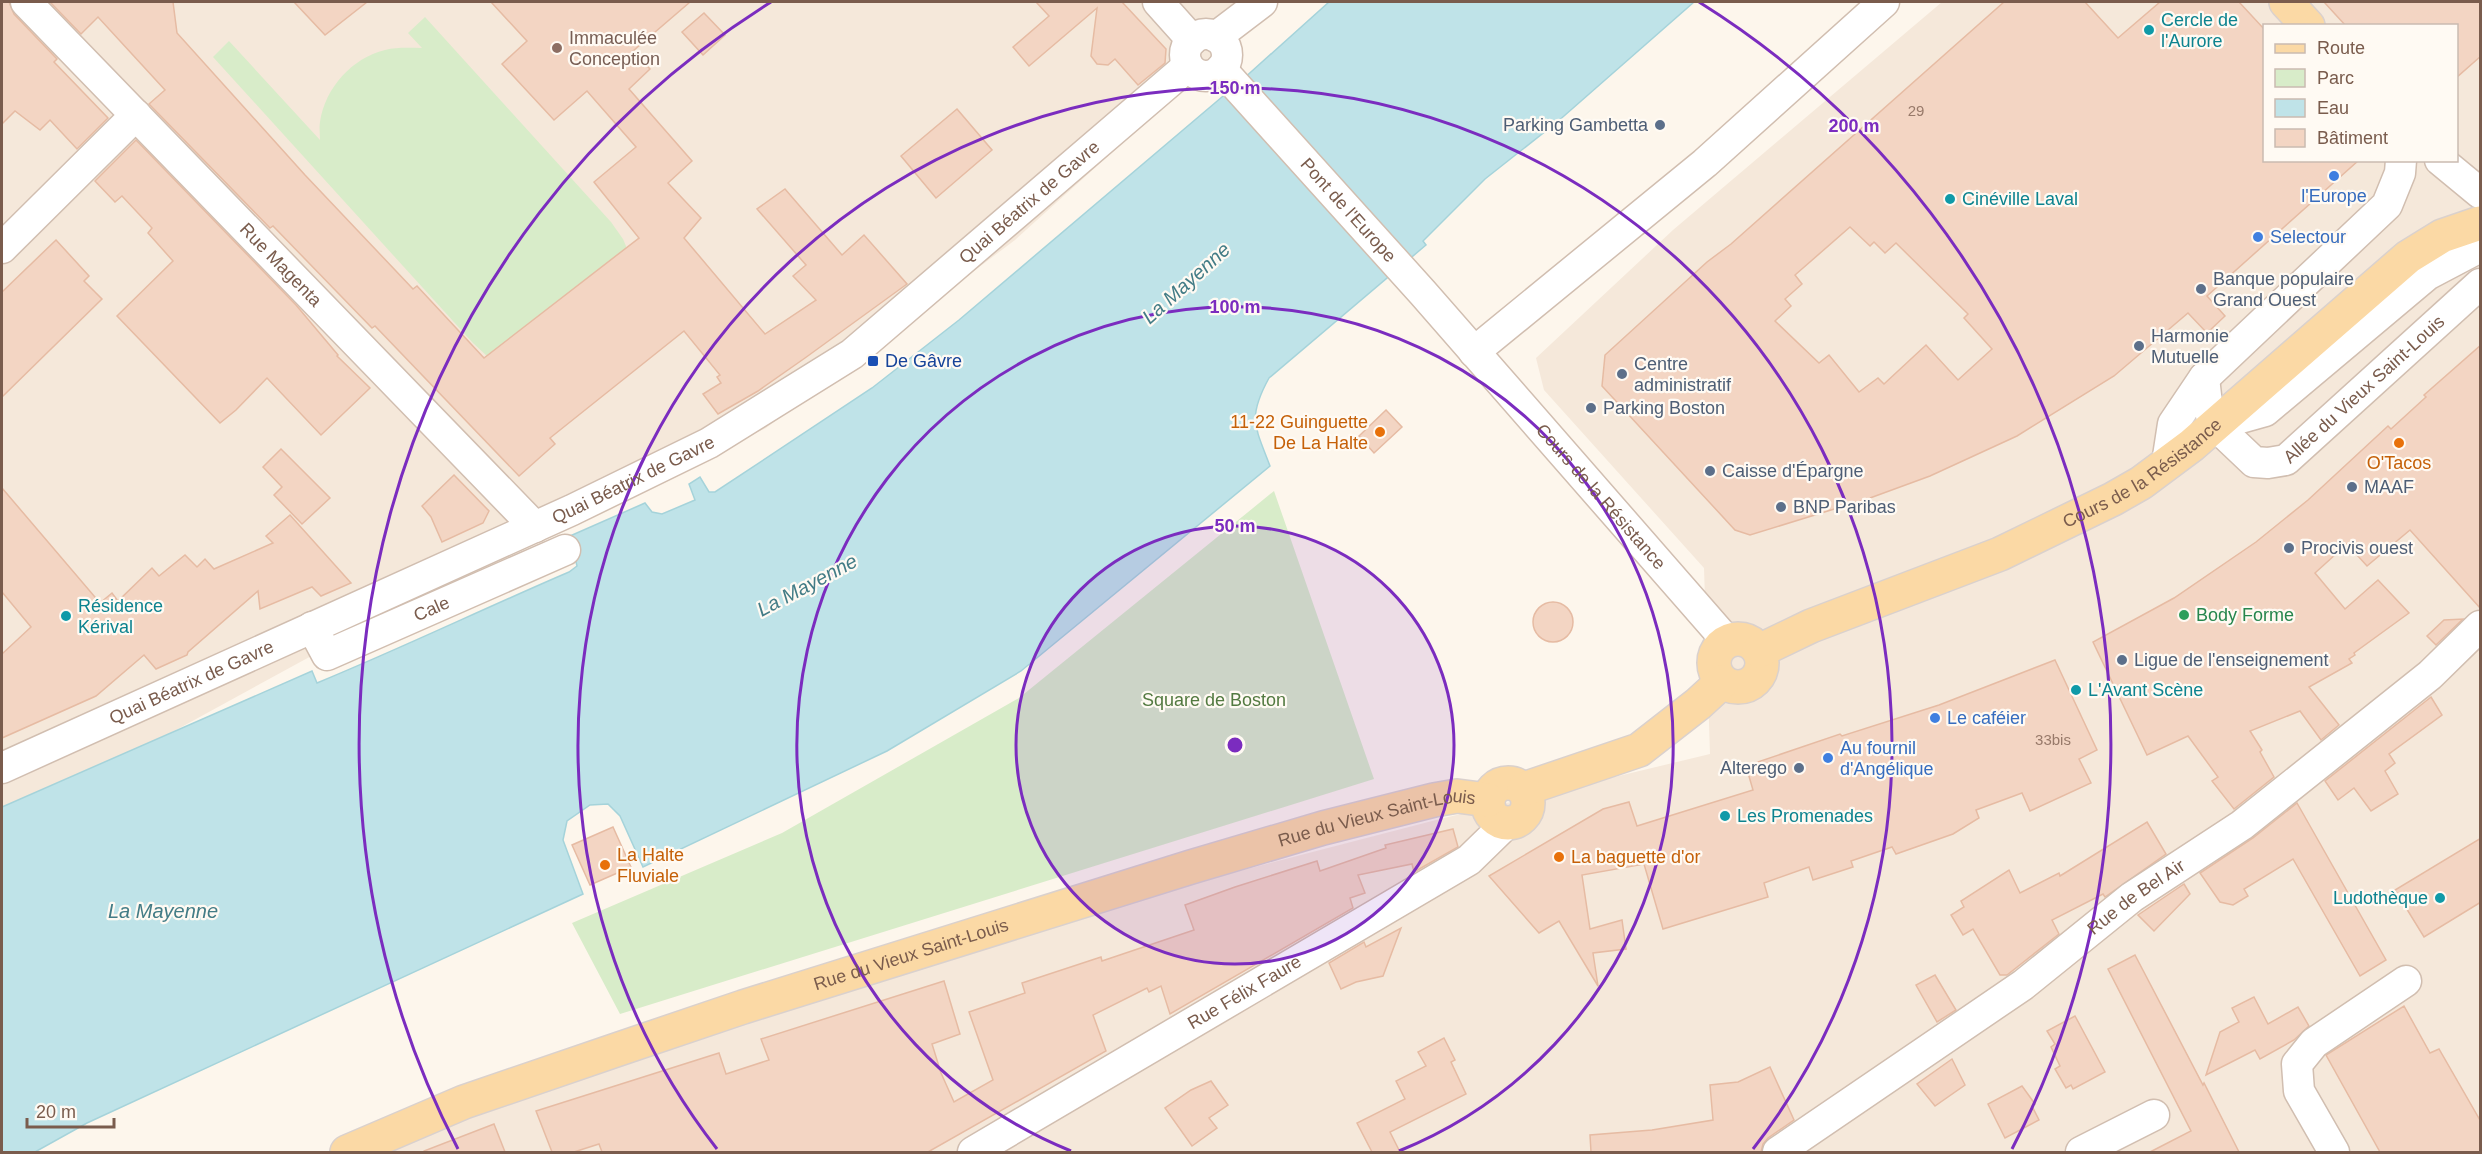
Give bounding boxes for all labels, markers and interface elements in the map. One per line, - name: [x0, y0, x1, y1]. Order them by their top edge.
- place label: Cercle de l'Aurore: [2161, 10, 2238, 51]
- marker: Cercle de l'Aurore: [2142, 23, 2156, 37]
- legend: [2263, 24, 2458, 162]
- place label: Immaculée Conception: [569, 28, 660, 69]
- text: Route: [2317, 38, 2365, 58]
- marker: Immaculée Conception: [550, 41, 564, 55]
- text: Parc: [2317, 68, 2354, 88]
- text: 150 m: [1209, 78, 1261, 98]
- text: Eau: [2317, 98, 2349, 118]
- house number: 29: [1908, 102, 1924, 119]
- place label: Parking Gambetta: [1503, 115, 1649, 135]
- text: 200 m: [1828, 116, 1880, 136]
- marker: Parking Gambetta: [1653, 118, 1667, 132]
- text: Bâtiment: [2317, 128, 2388, 148]
- street label: Quai Béatrix de Gavre: [955, 137, 1103, 268]
- street label: Pont de l'Europe: [1296, 154, 1400, 266]
- marker: l'Europe: [2327, 169, 2341, 183]
- place label: l'Europe: [2301, 186, 2367, 206]
- place label: Cinéville Laval: [1962, 189, 2078, 209]
- marker: Cinéville Laval: [1943, 192, 1957, 206]
- street label: Rue Magenta: [236, 219, 326, 311]
- place label: Selectour: [2270, 227, 2346, 247]
- marker: Selectour: [2251, 230, 2265, 244]
- water label: La Mayenne: [1138, 238, 1234, 328]
- place label: Banque populaire Grand Ouest: [2213, 269, 2354, 310]
- marker: Banque populaire Grand Ouest: [2194, 282, 2208, 296]
- text: 100 m: [1209, 297, 1261, 317]
- street label: Allée du Vieux Saint-Louis: [2280, 311, 2448, 467]
- place label: Harmonie Mutuelle: [2151, 326, 2229, 367]
- marker: Harmonie Mutuelle: [2132, 339, 2146, 353]
- place label: De Gâvre: [885, 351, 962, 371]
- marker: De Gâvre: [866, 354, 880, 368]
- place label: Centre administratif: [1634, 354, 1732, 395]
- marker: Centre administratif: [1615, 367, 1629, 381]
- place label: Parking Boston: [1603, 398, 1725, 418]
- marker: Parking Boston: [1584, 401, 1598, 415]
- place label: 11-22 Guinguette De La Halte: [1230, 412, 1368, 453]
- street label: Cours de la Résistance: [2059, 414, 2225, 532]
- street label: Cours de la Résistance: [1532, 420, 1670, 573]
- marker: 11-22 Guinguette De La Halte: [1373, 425, 1387, 439]
- street label: Quai Béatrix de Gavre: [549, 432, 718, 528]
- marker: O'Tacos: [2392, 436, 2406, 450]
- place label: O'Tacos: [2367, 453, 2431, 473]
- place label: Caisse d'Épargne: [1722, 461, 1864, 481]
- marker: Caisse d'Épargne: [1703, 464, 1717, 478]
- place label: MAAF: [2364, 477, 2414, 497]
- marker: MAAF: [2345, 480, 2359, 494]
- place label: BNP Paribas: [1793, 497, 1896, 517]
- marker: BNP Paribas: [1774, 500, 1788, 514]
- text: 50 m: [1214, 516, 1256, 536]
- place label: Procivis ouest: [2301, 538, 2413, 558]
- marker: Procivis ouest: [2282, 541, 2296, 555]
- water label: La Mayenne: [753, 549, 861, 621]
- street label: Cale: [411, 592, 452, 626]
- place label: Résidence Kérival: [78, 596, 163, 637]
- place label: Body Forme: [2196, 605, 2294, 625]
- marker: Body Forme: [2177, 608, 2191, 622]
- marker: Résidence Kérival: [59, 609, 73, 623]
- street label: Quai Béatrix de Gavre: [106, 636, 277, 728]
- place label: Ligue de l'enseignement: [2134, 650, 2329, 670]
- marker: Ligue de l'enseignement: [2115, 653, 2129, 667]
- place label: L'Avant Scène: [2088, 680, 2203, 700]
- marker: L'Avant Scène: [2069, 683, 2083, 697]
- park label: Square de Boston: [1142, 690, 1286, 710]
- place label: Le caféier: [1947, 708, 2026, 728]
- marker: Le caféier: [1928, 711, 1942, 725]
- house number: 33bis: [2035, 731, 2071, 748]
- centre of rings: [1225, 735, 1245, 755]
- place label: Au fournil d'Angélique: [1840, 738, 1934, 779]
- marker: Au fournil d'Angélique: [1821, 751, 1835, 765]
- place label: Alterego: [1720, 758, 1787, 778]
- marker: Alterego: [1792, 761, 1806, 775]
- street label: Rue du Vieux Saint-Louis: [1276, 786, 1477, 851]
- place label: Les Promenades: [1737, 806, 1873, 826]
- marker: Les Promenades: [1718, 809, 1732, 823]
- place label: La Halte Fluviale: [617, 845, 684, 886]
- place label: La baguette d'or: [1571, 847, 1701, 867]
- marker: La baguette d'or: [1552, 850, 1566, 864]
- street label: Rue de Bel Air: [2084, 855, 2189, 939]
- marker: La Halte Fluviale: [598, 858, 612, 872]
- place label: Ludothèque: [2333, 888, 2428, 908]
- marker: Ludothèque: [2433, 891, 2447, 905]
- water label: La Mayenne: [108, 900, 218, 922]
- street label: Rue du Vieux Saint-Louis: [811, 915, 1011, 994]
- street label: Rue Félix Faure: [1184, 951, 1305, 1033]
- scale bar: [27, 1091, 114, 1129]
- text: 20 m: [36, 1102, 76, 1122]

